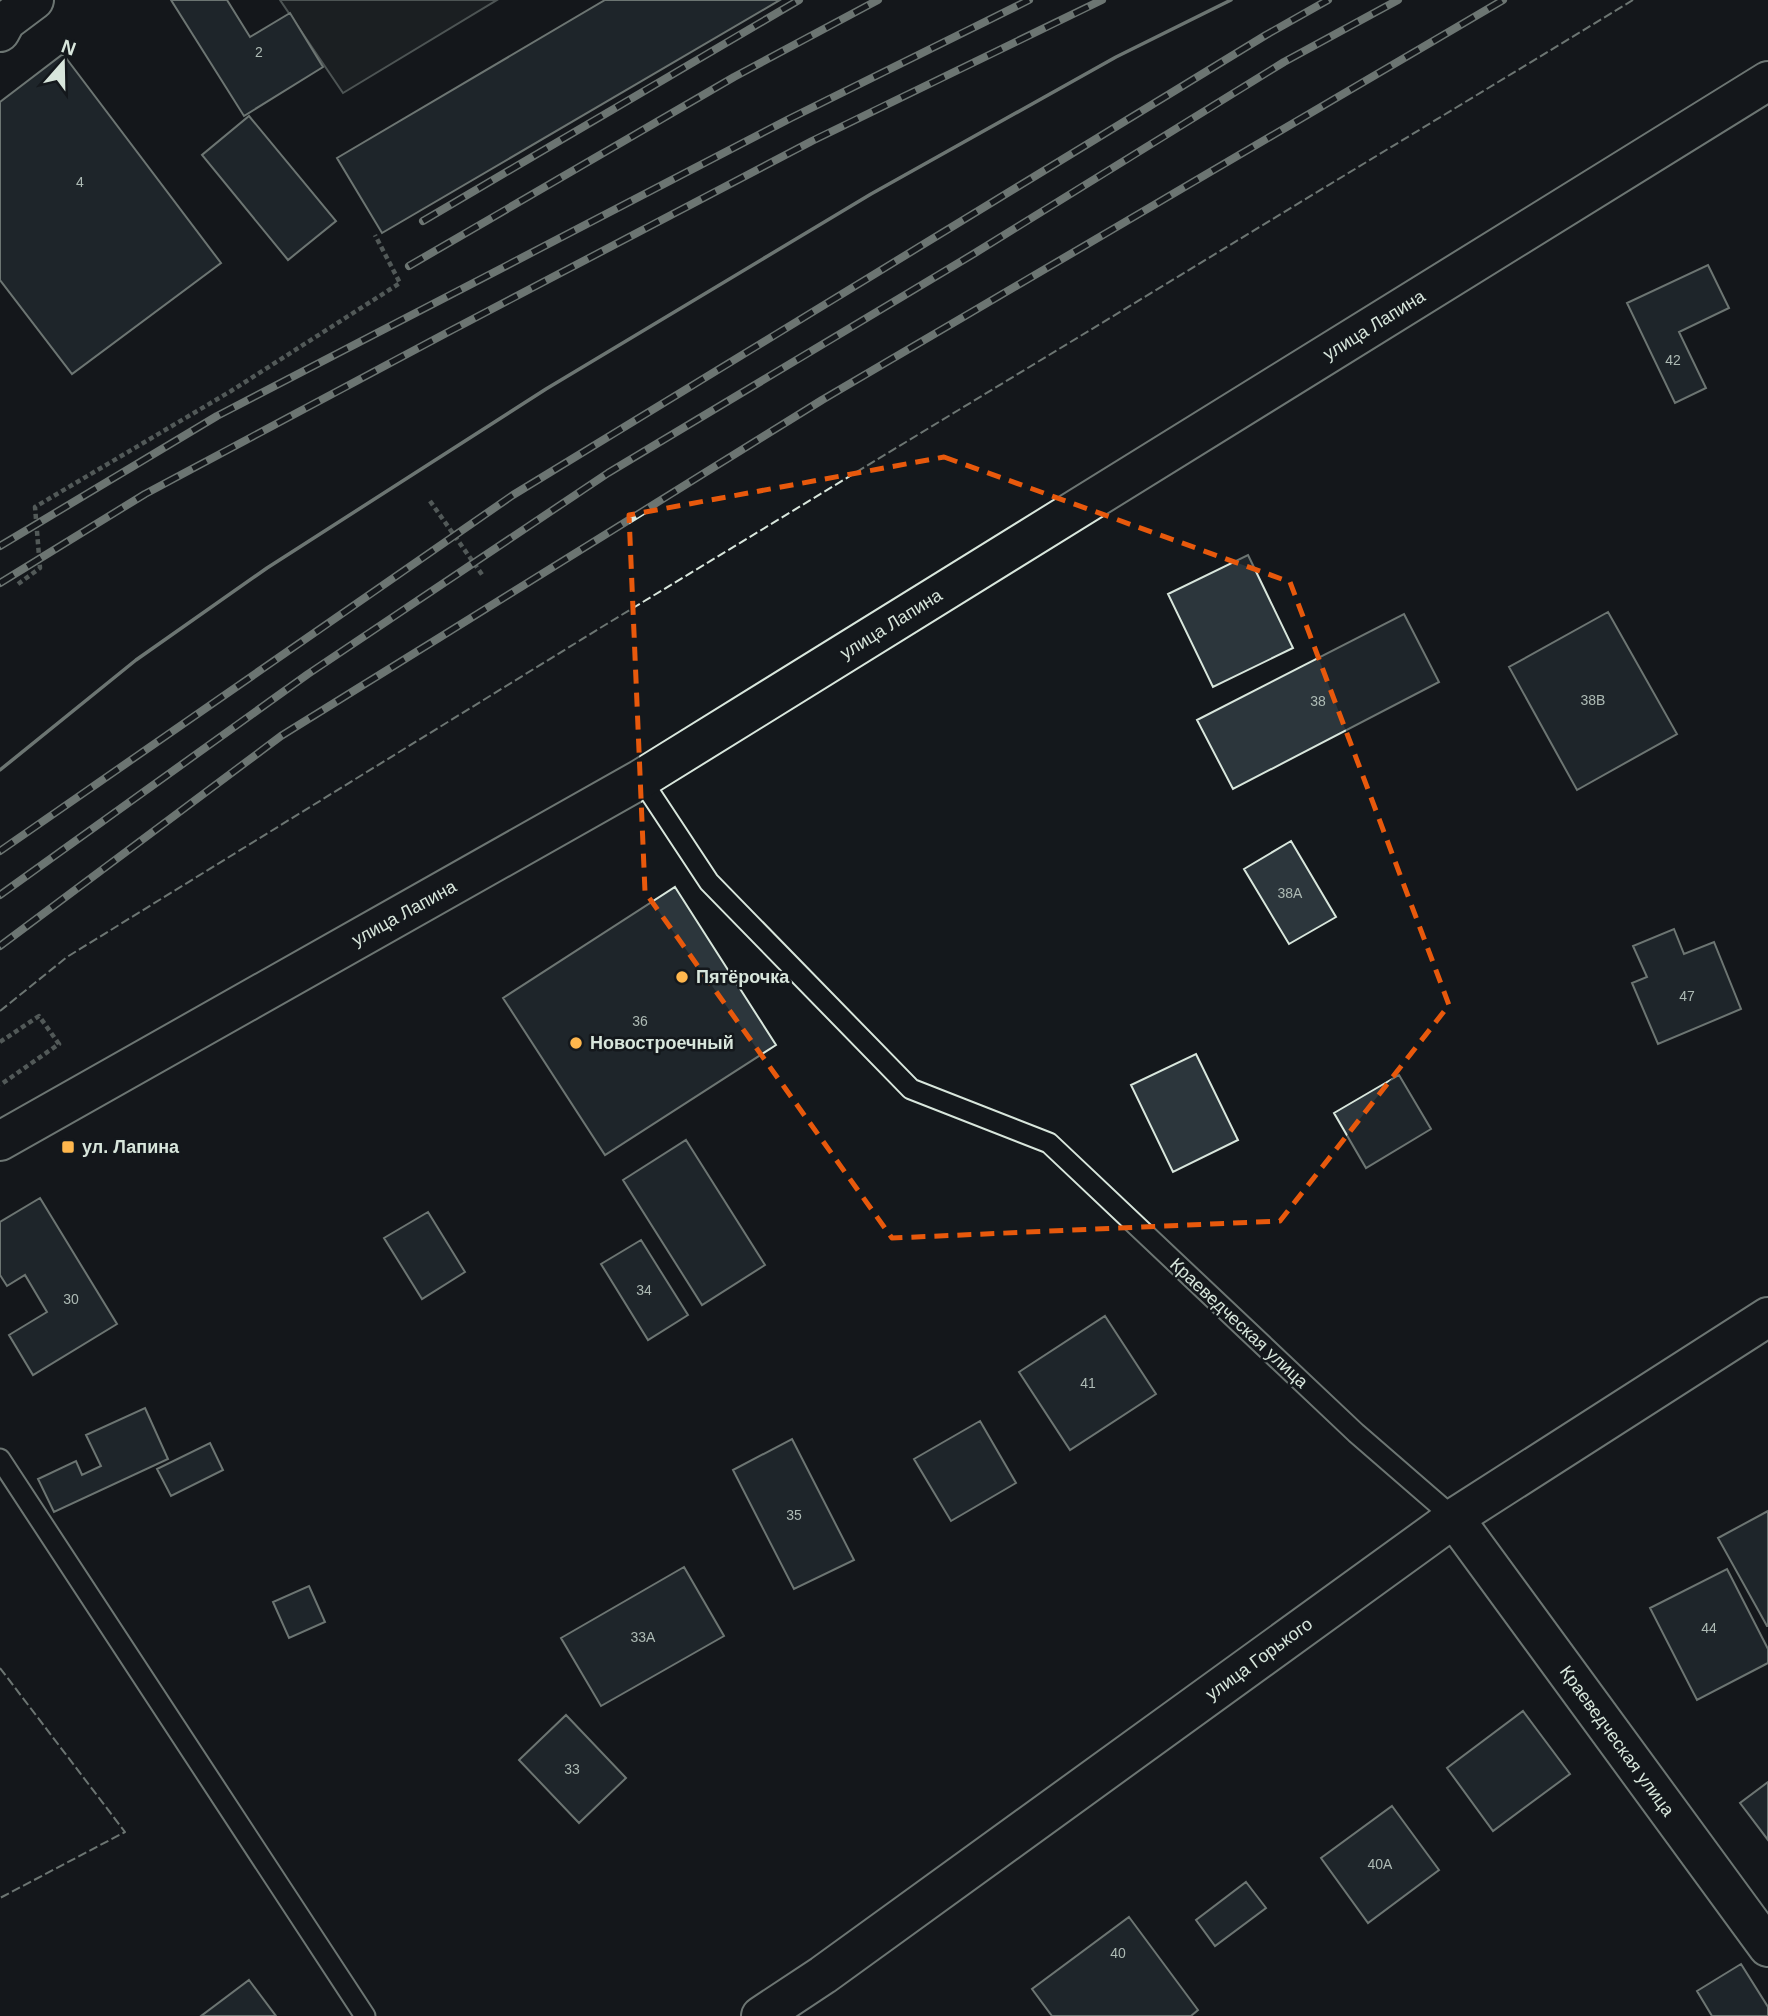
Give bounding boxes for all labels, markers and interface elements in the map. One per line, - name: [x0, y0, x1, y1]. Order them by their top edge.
- north arrow: [28, 28, 98, 98]
- text: N: [59, 35, 79, 60]
- house number: 2: [255, 44, 263, 60]
- house number: 4: [76, 174, 84, 190]
- street label: улица Лапина: [1319, 285, 1429, 364]
- house number: 42: [1665, 352, 1681, 368]
- street label: улица Лапина: [836, 584, 946, 663]
- house number: 38В: [1581, 692, 1605, 708]
- house number: 38: [1310, 693, 1326, 709]
- street label: улица Лапина: [348, 876, 460, 950]
- house number: 38А: [1278, 885, 1303, 901]
- place label: Пятёрочка: [696, 967, 790, 987]
- marker: Пятёрочка: [674, 969, 690, 985]
- house number: 47: [1679, 988, 1695, 1004]
- house number: 36: [632, 1013, 648, 1029]
- place label: Новостроечный: [590, 1033, 734, 1053]
- marker: Новостроечный: [568, 1035, 584, 1051]
- place label: ул. Лапина: [82, 1137, 180, 1157]
- marker: ул. Лапина: [60, 1139, 76, 1155]
- street label: Краеведческая улица: [1166, 1254, 1313, 1393]
- house number: 34: [636, 1282, 652, 1298]
- house number: 30: [63, 1291, 79, 1307]
- house number: 41: [1080, 1375, 1096, 1391]
- house number: 35: [786, 1507, 802, 1523]
- street label: улица Горького: [1202, 1614, 1316, 1704]
- house number: 44: [1701, 1620, 1717, 1636]
- house number: 33А: [631, 1629, 656, 1645]
- street label: Краеведческая улица: [1556, 1662, 1679, 1821]
- house number: 33: [564, 1761, 580, 1777]
- house number: 40А: [1368, 1856, 1393, 1872]
- house number: 40: [1110, 1945, 1126, 1961]

